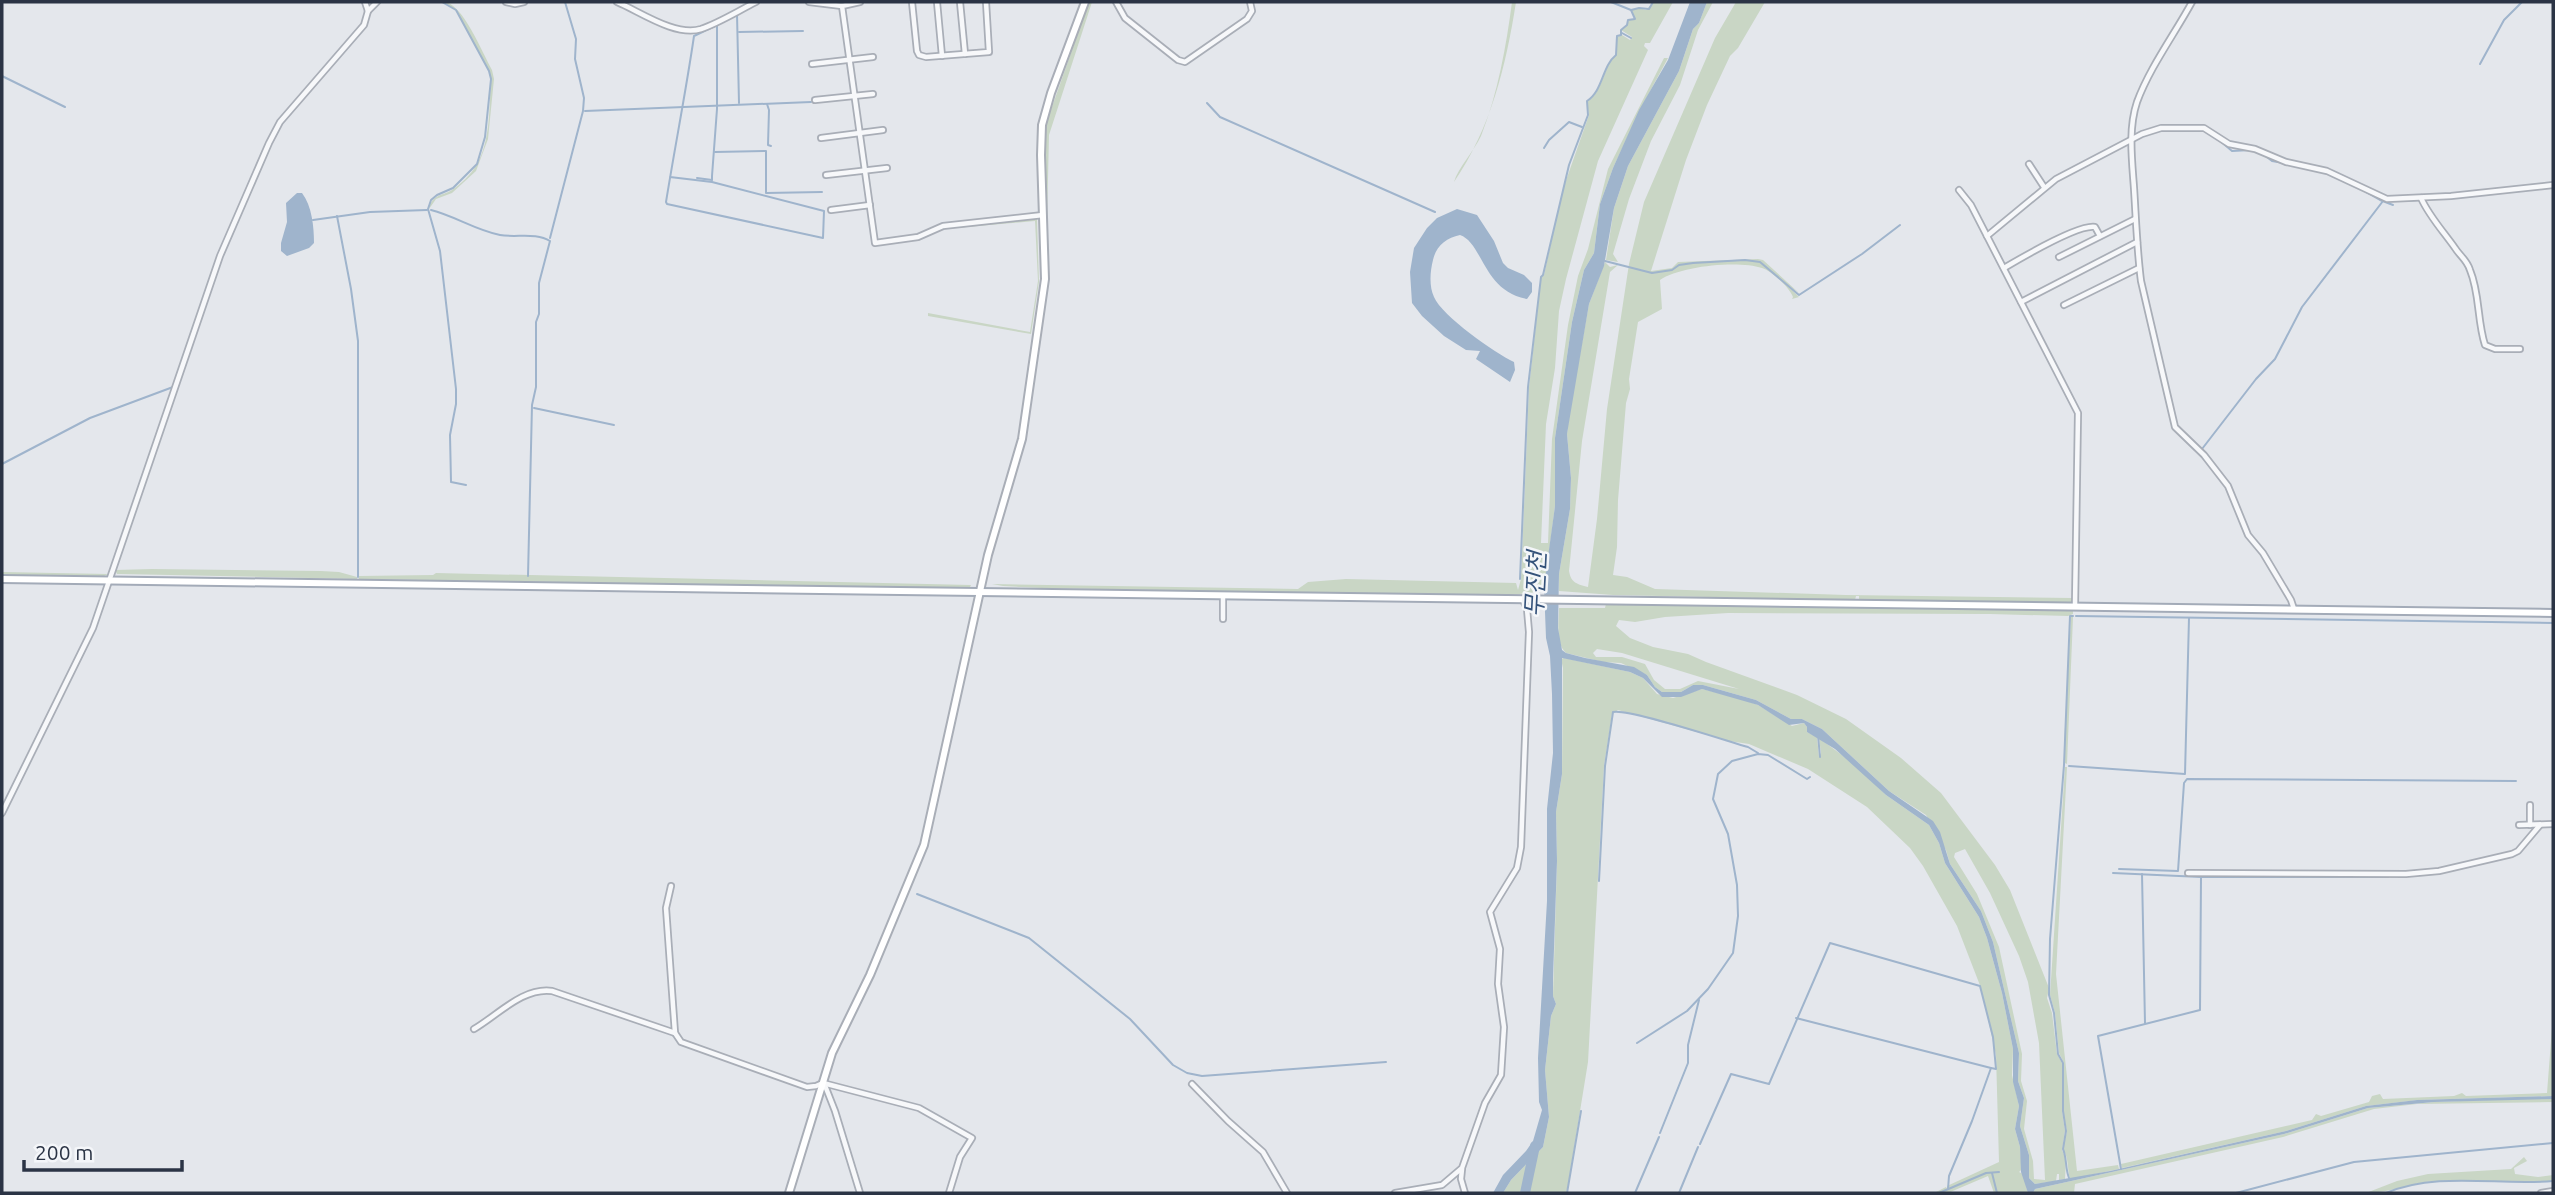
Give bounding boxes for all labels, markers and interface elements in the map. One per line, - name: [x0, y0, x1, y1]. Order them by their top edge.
- water label: 무진천: [1520, 547, 1551, 618]
- scale bar: [24, 1128, 182, 1172]
- text: 200 m: [35, 1140, 93, 1164]

